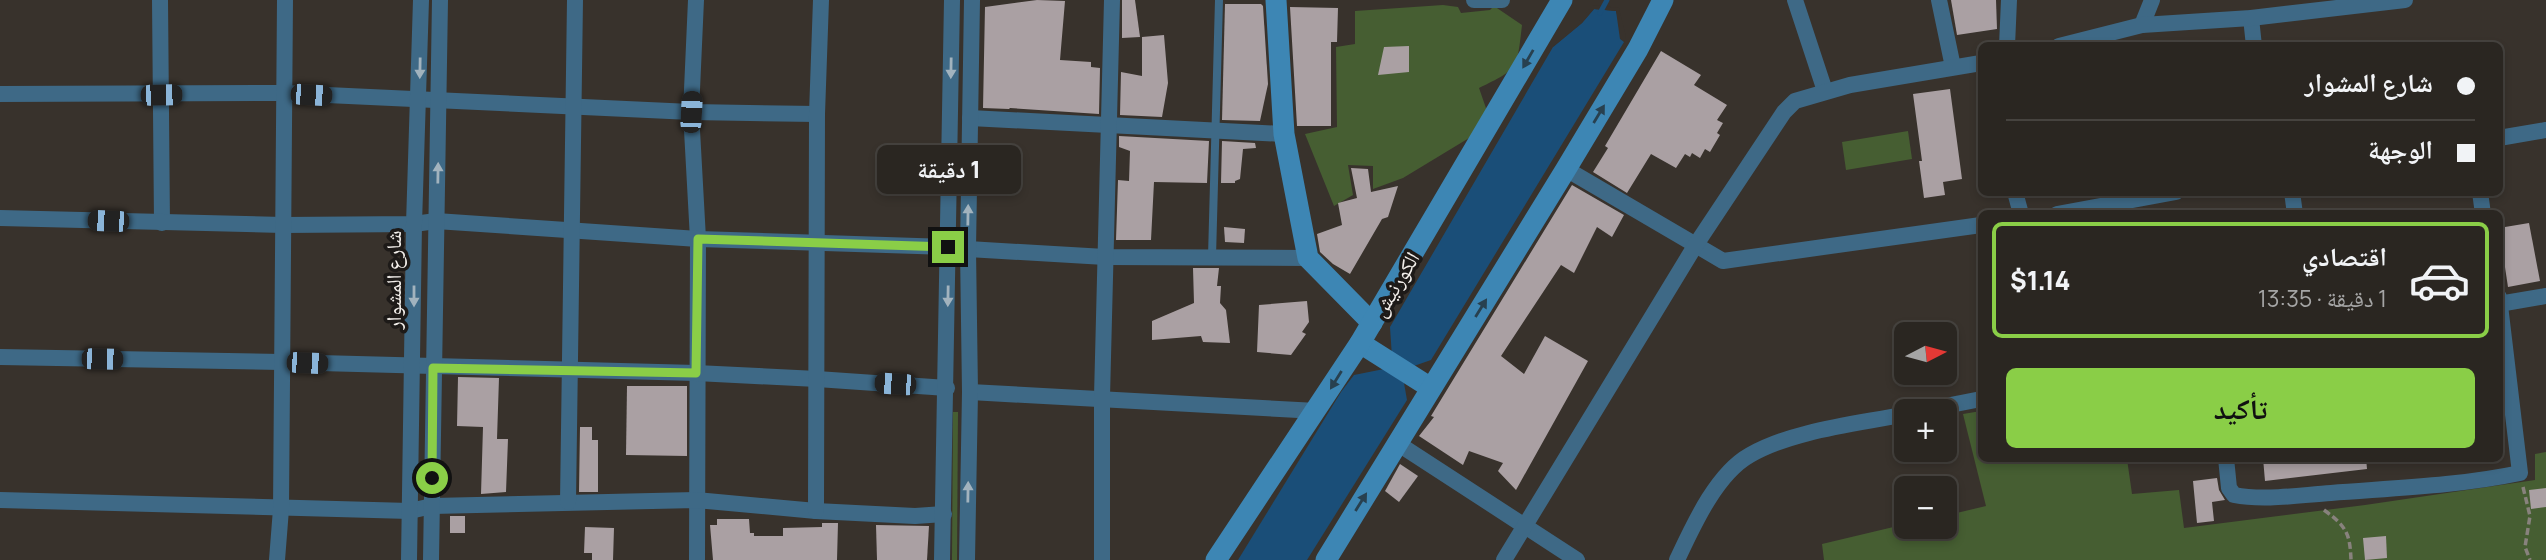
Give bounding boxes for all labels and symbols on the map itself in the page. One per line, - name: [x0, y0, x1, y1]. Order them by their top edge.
- one-way arrow: [1522, 49, 1534, 69]
- one-way arrow: [414, 57, 426, 79]
- one-way arrow: [945, 57, 957, 79]
- car: [290, 83, 333, 107]
- car: [140, 84, 183, 106]
- car: [680, 90, 703, 134]
- one-way arrow: [1593, 104, 1605, 123]
- callout: 1 دقيقة: [876, 146, 1020, 194]
- one-way arrow: [432, 162, 443, 184]
- one-way arrow: [962, 204, 974, 226]
- car: [87, 210, 130, 232]
- street label: شارع المشوار: [379, 230, 407, 331]
- route end: [932, 231, 964, 263]
- street label: الكورنيش: [1365, 246, 1425, 322]
- one-way arrow: [408, 285, 420, 307]
- one-way arrow: [942, 285, 954, 307]
- one-way arrow: [1474, 299, 1487, 318]
- north arrow: [1894, 322, 1956, 385]
- car: [81, 348, 124, 370]
- car: [286, 352, 329, 374]
- one-way arrow: [1330, 371, 1343, 390]
- car: [874, 372, 917, 396]
- route start: [416, 462, 448, 494]
- one-way arrow: [962, 481, 974, 503]
- one-way arrow: [1355, 492, 1368, 511]

